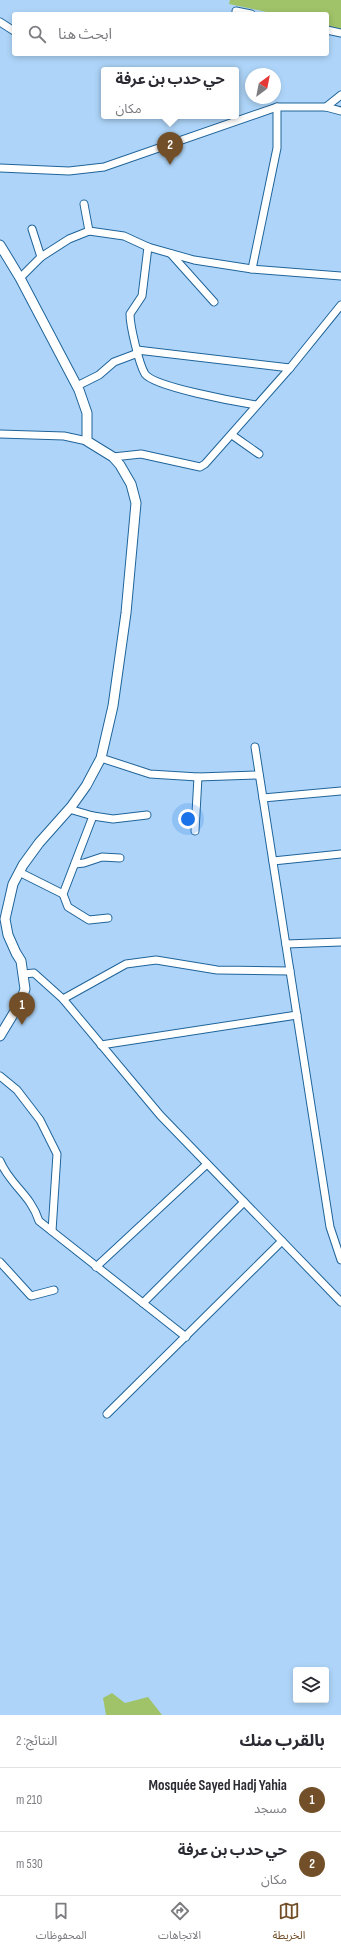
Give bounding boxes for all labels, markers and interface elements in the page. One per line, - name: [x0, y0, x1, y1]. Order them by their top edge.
- search box: [12, 12, 329, 56]
- icon: search: [26, 23, 48, 45]
- text: ابحث هنا: [58, 25, 112, 44]
- popup: [101, 67, 239, 119]
- north arrow: [245, 68, 281, 104]
- text: حي حدب بن عرفة: [115, 70, 225, 89]
- text: مكان: [115, 101, 142, 117]
- pin: 2: [157, 132, 183, 165]
- your location: [178, 809, 198, 829]
- pin: 1: [9, 992, 35, 1025]
- map controls: [293, 1667, 329, 1703]
- button: layers: [293, 1667, 329, 1703]
- text: بالقرب منك: [239, 1731, 325, 1751]
- text: النتائج: 2: [16, 1733, 57, 1749]
- text: Mosquée Sayed Hadj Yahia: [149, 1776, 287, 1795]
- text: 210 m: [16, 1792, 42, 1808]
- text: 1: [309, 1792, 315, 1808]
- text: مسجد: [254, 1801, 287, 1817]
- text: حي حدب بن عرفة: [178, 1841, 287, 1860]
- text: 530 m: [16, 1856, 43, 1872]
- text: 2: [309, 1856, 315, 1872]
- text: مكان: [261, 1872, 287, 1888]
- tab: المحفوظات: [36, 1900, 87, 1947]
- tab: الاتجاهات: [158, 1900, 201, 1947]
- tab: الخريطة: [272, 1900, 305, 1947]

